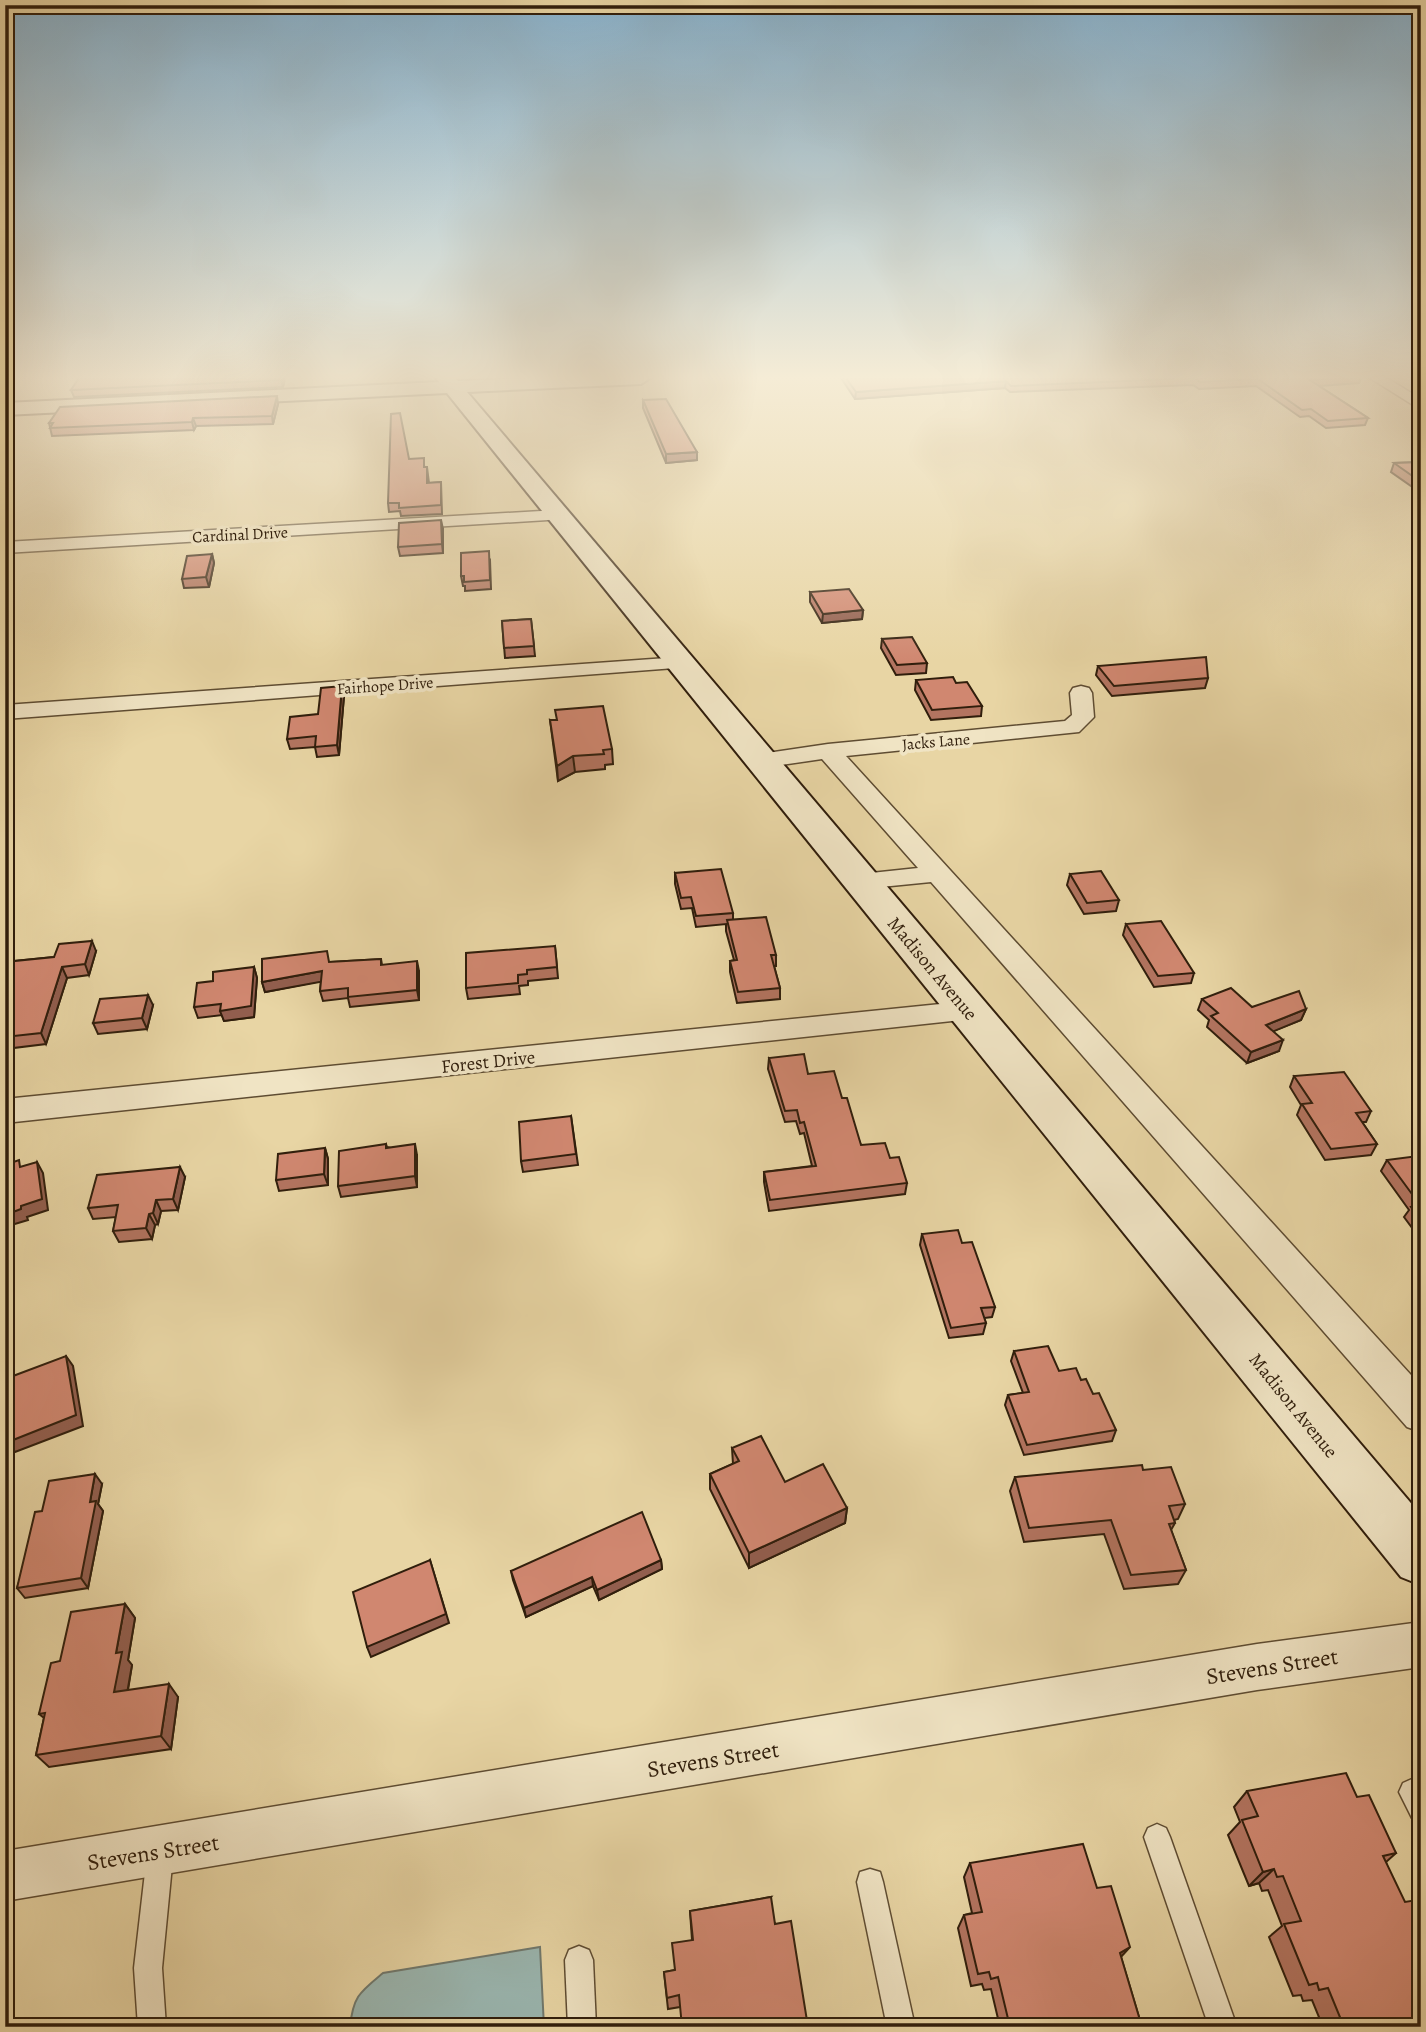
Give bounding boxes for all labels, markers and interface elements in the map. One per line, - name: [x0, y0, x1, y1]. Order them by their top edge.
- street label: Cardinal Drive: [192, 522, 288, 548]
- street label: Fairhope Drive: [336, 672, 434, 700]
- street label: Jacks Lane: [901, 728, 971, 756]
- street label: Madison Avenue: [881, 911, 983, 1026]
- street label: Forest Drive: [440, 1044, 536, 1080]
- street label: Madison Avenue: [1243, 1348, 1344, 1464]
- street label: Stevens Street: [1204, 1641, 1341, 1692]
- street label: Stevens Street: [645, 1734, 782, 1785]
- street label: Stevens Street: [85, 1827, 222, 1878]

